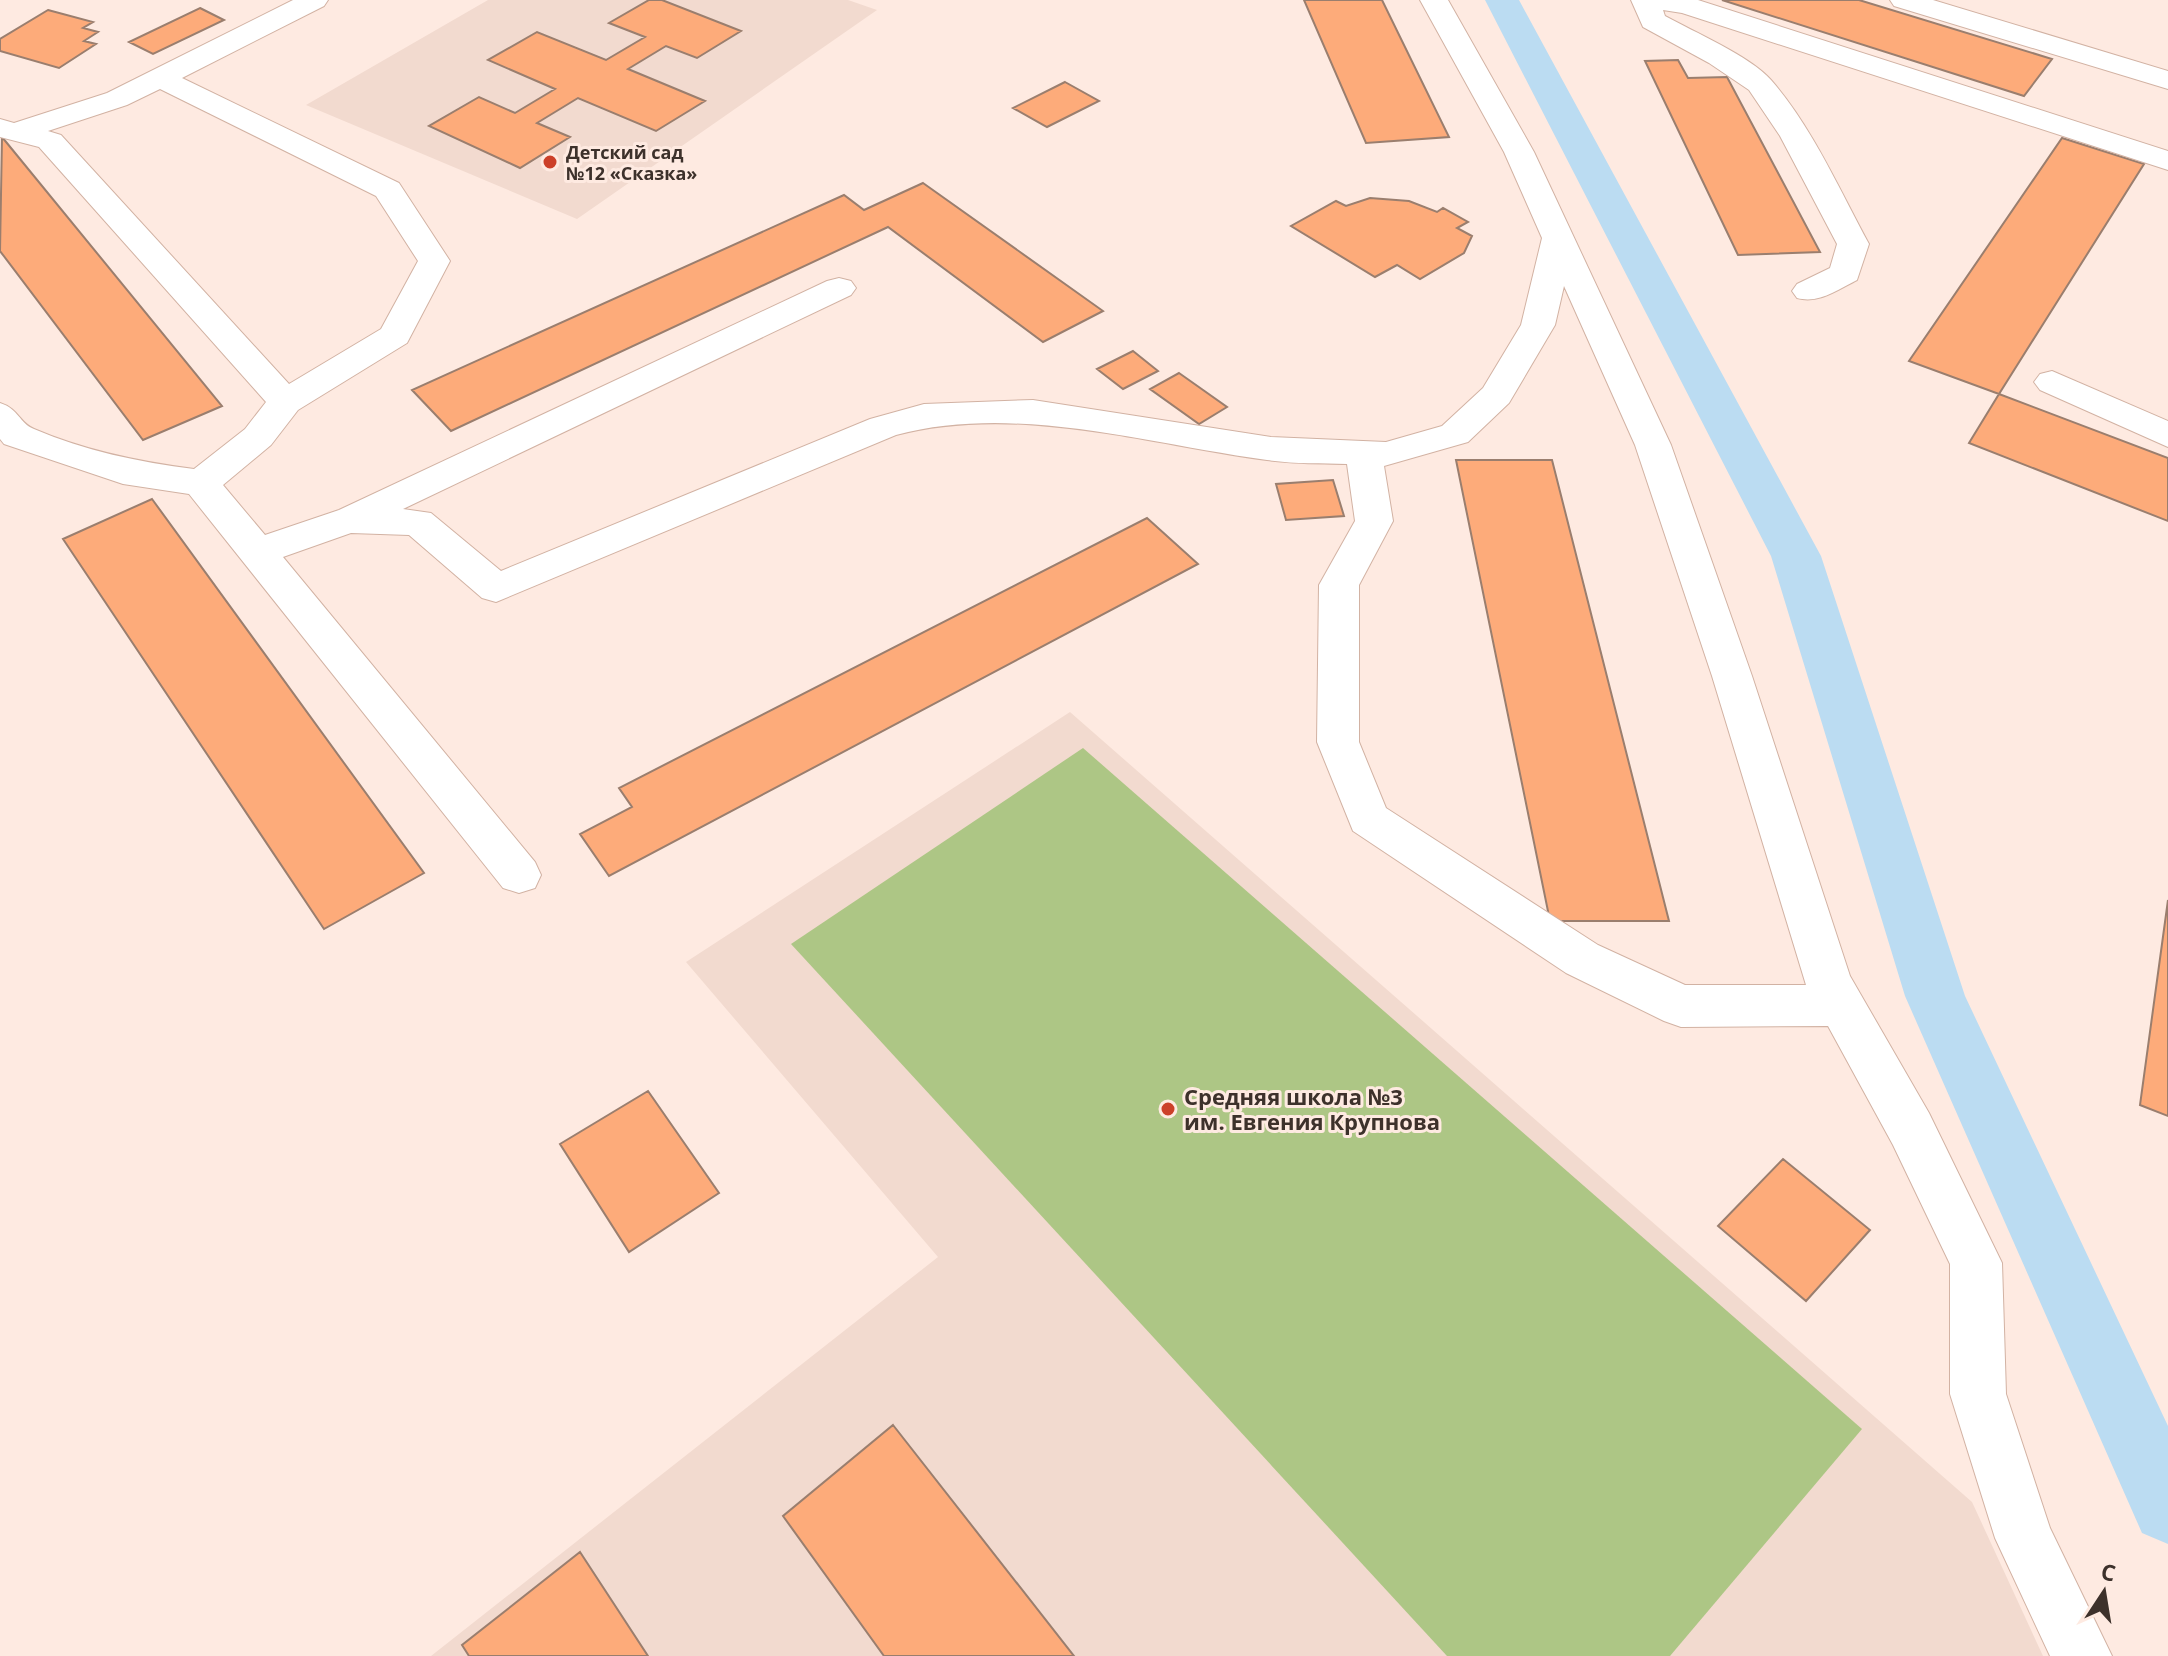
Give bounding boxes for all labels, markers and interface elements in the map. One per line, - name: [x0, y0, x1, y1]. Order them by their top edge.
- place label: Детский сад №12 «Сказка»: [566, 140, 697, 185]
- marker: Детский сад №12 «Сказка»: [541, 153, 559, 171]
- place label: Средняя школа №3 им. Евгения Крупнова: [1184, 1081, 1440, 1136]
- marker: Средняя школа №3 им. Евгения Крупнова: [1159, 1100, 1177, 1118]
- north arrow: [2064, 1552, 2144, 1632]
- text: С: [2098, 1555, 2118, 1588]

